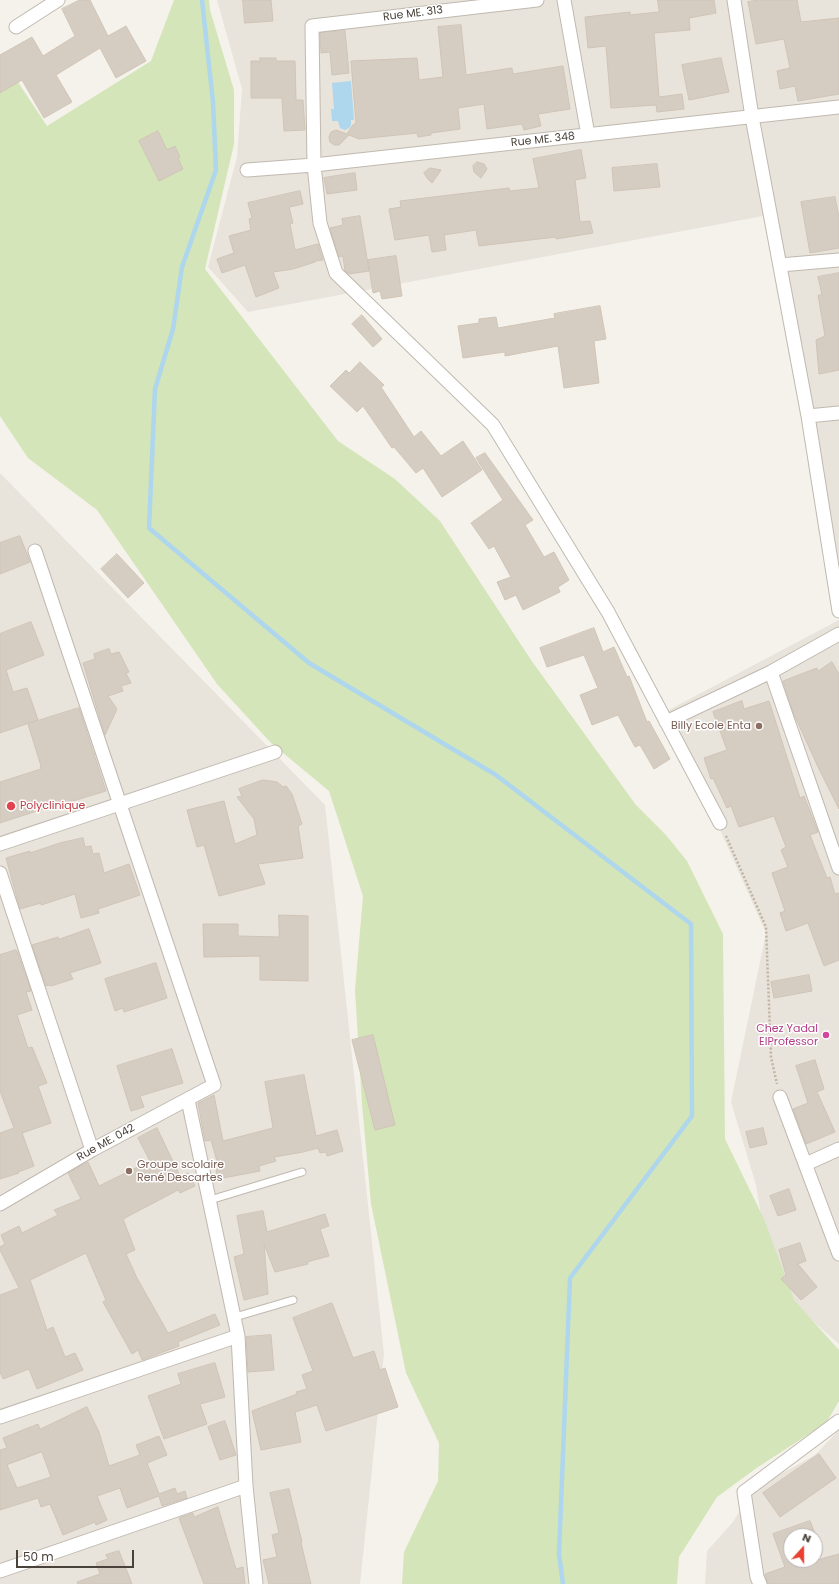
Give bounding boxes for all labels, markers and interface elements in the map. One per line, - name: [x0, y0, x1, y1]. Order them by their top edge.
- street label: Rue ME. 313: [382, 4, 444, 24]
- street label: Rue ME. 348: [510, 130, 576, 150]
- place label: Billy Ecole Enta: [671, 719, 751, 733]
- marker: Billy Ecole Enta: [754, 721, 764, 731]
- place label: Polyclinique: [20, 799, 85, 813]
- marker: Polyclinique: [5, 800, 17, 812]
- place label: Chez Yadal ElProfessor: [756, 1022, 818, 1048]
- marker: Chez Yadal ElProfessor: [821, 1030, 831, 1040]
- street label: Rue ME. 042: [75, 1122, 137, 1164]
- place label: Groupe scolaire René Descartes: [137, 1158, 224, 1184]
- marker: Groupe scolaire René Descartes: [124, 1166, 134, 1176]
- north arrow: [783, 1528, 823, 1568]
- text: N: [800, 1529, 814, 1547]
- scale bar: [18, 1542, 136, 1568]
- text: 50 m: [23, 1548, 54, 1565]

